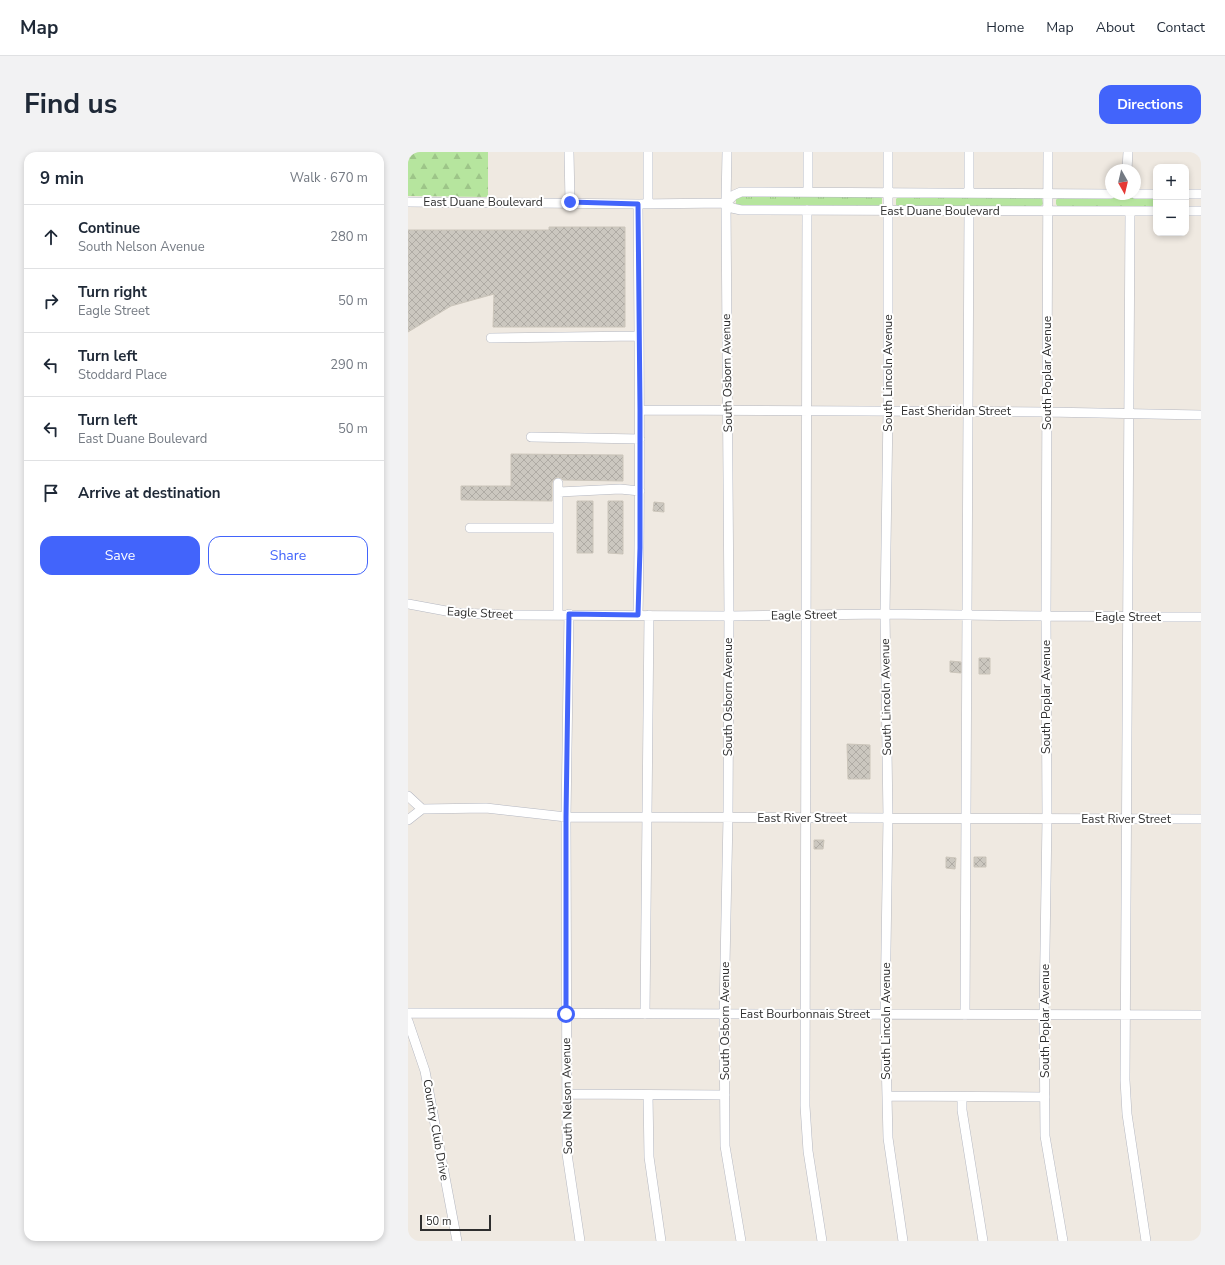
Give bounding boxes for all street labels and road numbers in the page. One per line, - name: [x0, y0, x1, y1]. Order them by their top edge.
- street label: East Duane Boulevard: [423, 194, 543, 210]
- street label: East Duane Boulevard: [880, 203, 1000, 219]
- street label: South Osborn Avenue: [718, 314, 736, 432]
- street label: South Lincoln Avenue: [880, 314, 896, 432]
- street label: South Poplar Avenue: [1039, 316, 1055, 430]
- street label: East Sheridan Street: [901, 403, 1012, 419]
- street label: Eagle Street: [447, 603, 514, 623]
- street label: Eagle Street: [771, 606, 838, 624]
- street label: Eagle Street: [1095, 609, 1162, 625]
- street label: South Osborn Avenue: [720, 638, 736, 756]
- street label: South Lincoln Avenue: [877, 638, 895, 756]
- street label: South Poplar Avenue: [1038, 640, 1054, 754]
- street label: East River Street: [757, 810, 848, 826]
- street label: East River Street: [1081, 811, 1172, 827]
- street label: South Osborn Avenue: [717, 962, 733, 1080]
- street label: South Lincoln Avenue: [878, 962, 894, 1080]
- street label: South Poplar Avenue: [1037, 964, 1053, 1078]
- street label: East Bourbonnais Street: [740, 1006, 871, 1022]
- street label: South Nelson Avenue: [558, 1037, 576, 1155]
- street label: Country Club Drive: [419, 1078, 453, 1182]

